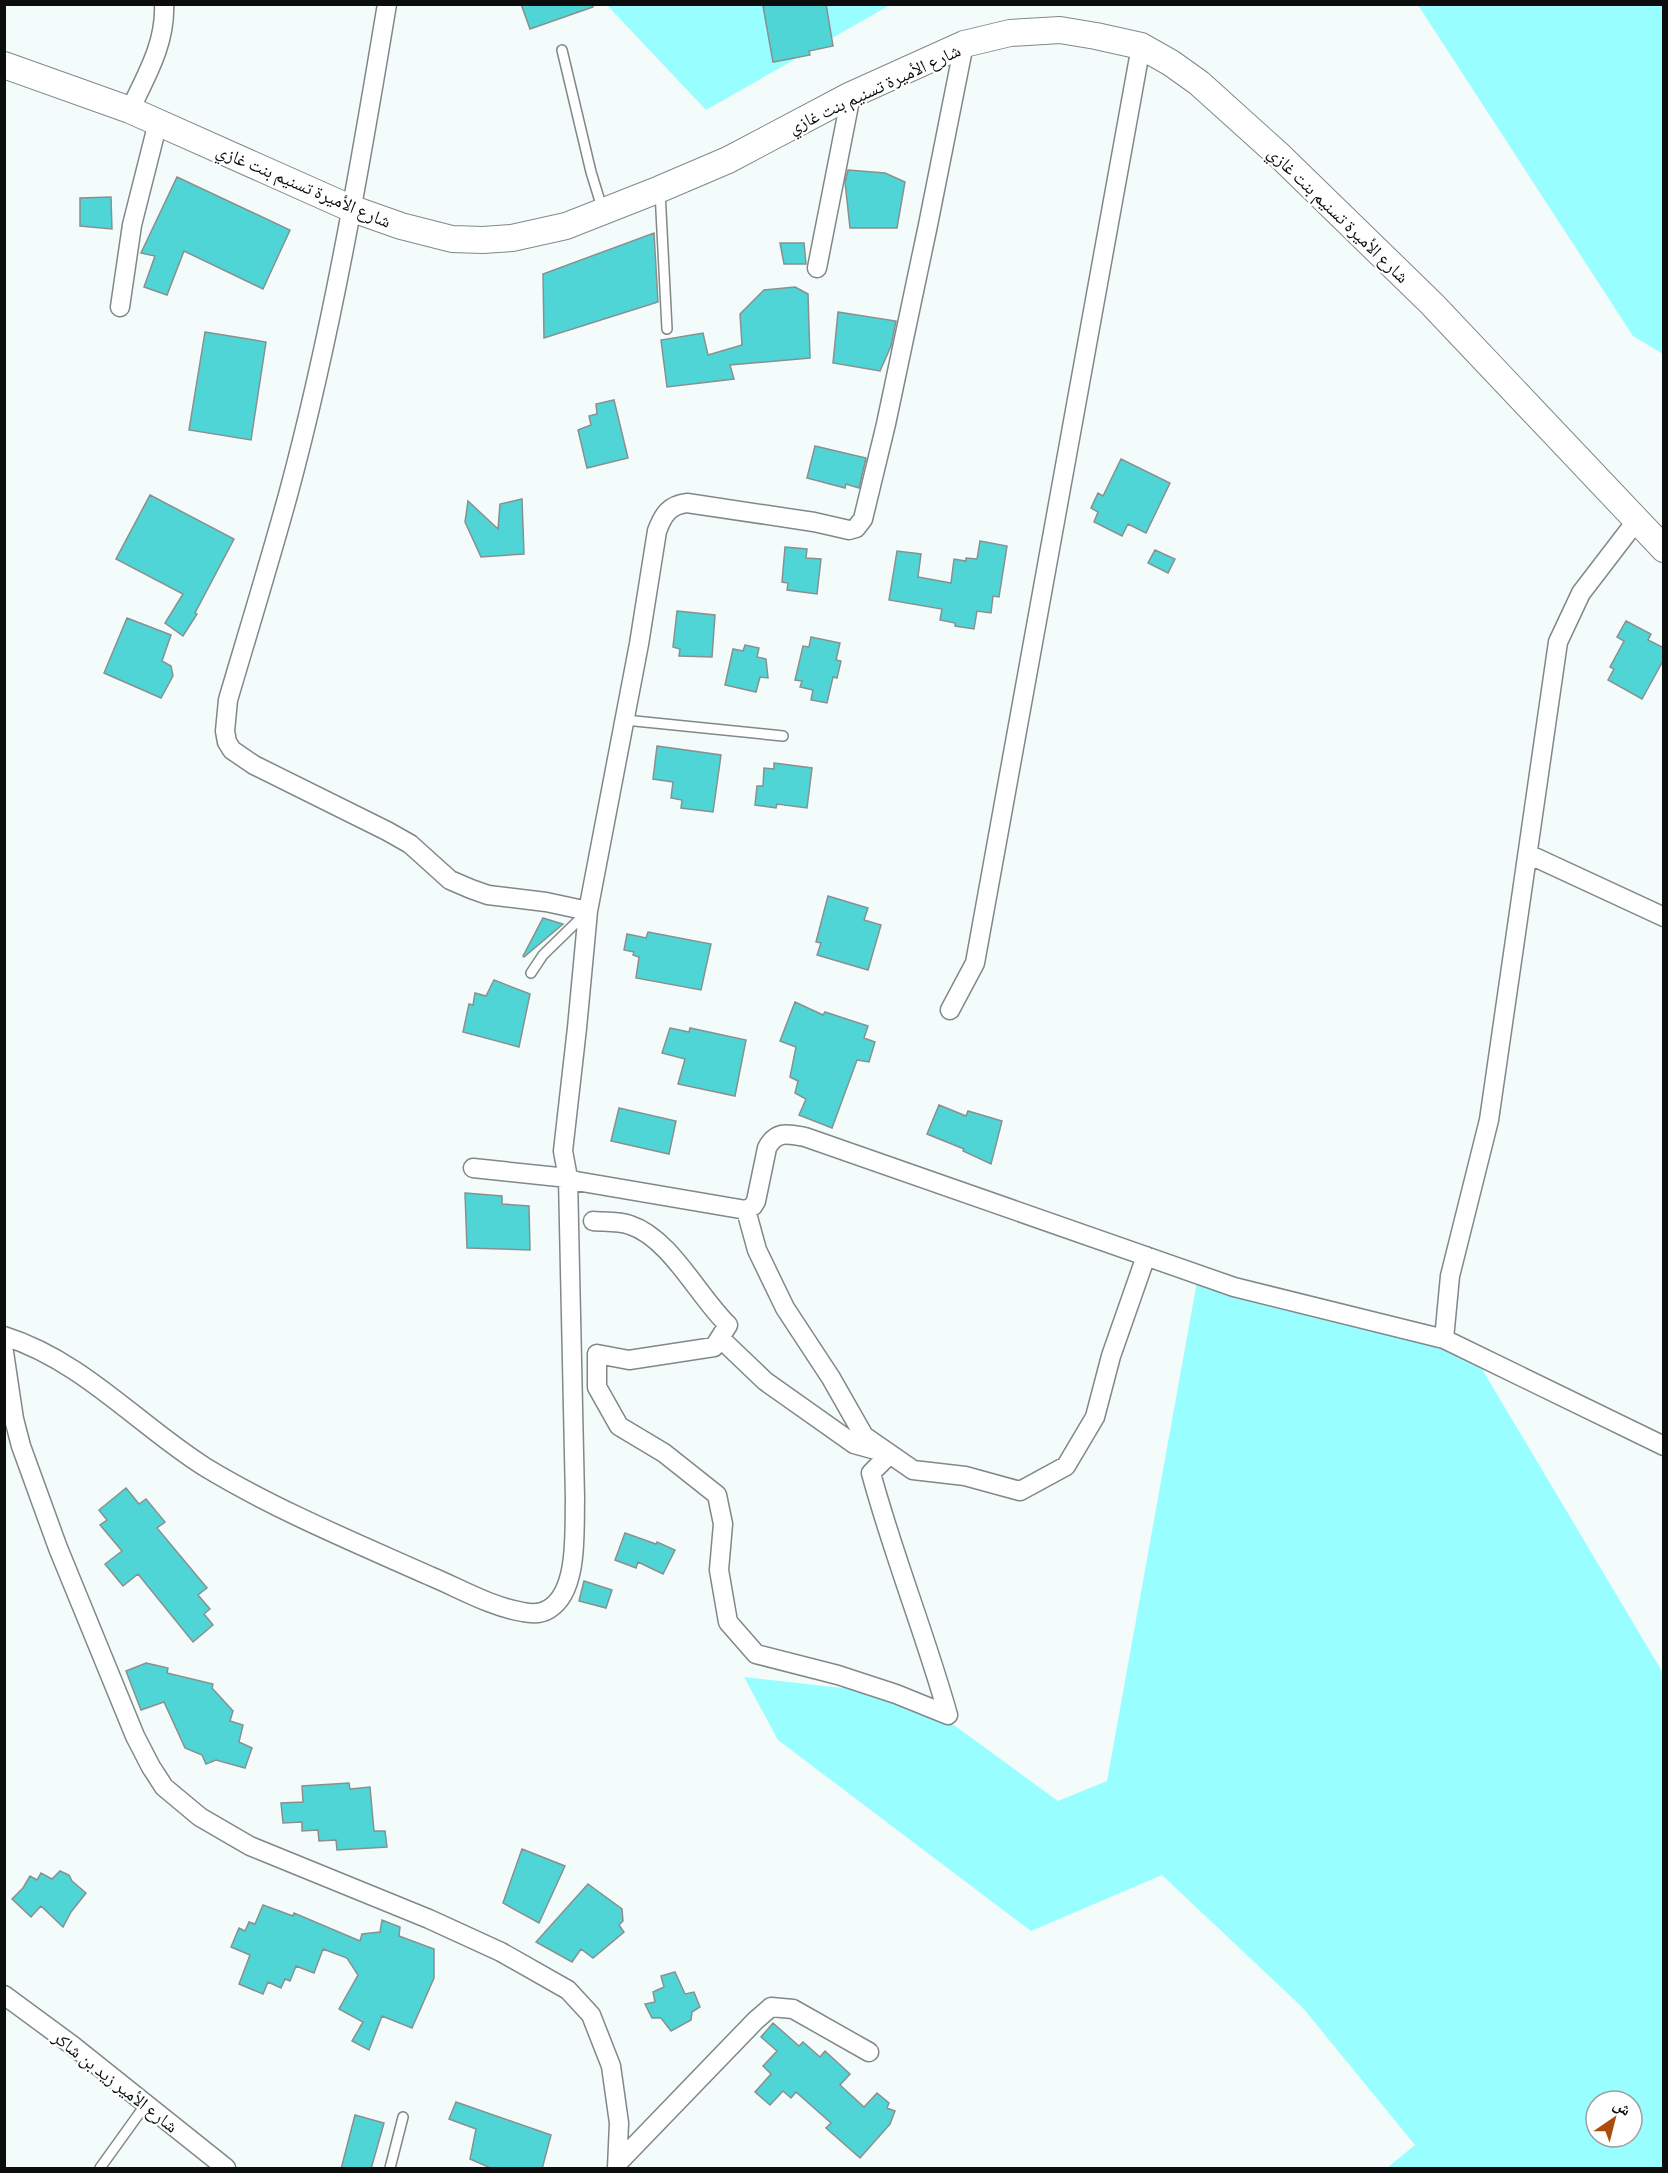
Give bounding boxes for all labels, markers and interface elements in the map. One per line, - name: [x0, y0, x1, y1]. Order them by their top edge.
- street label: شارع الأميرة تسنيم بنت غازي: [784, 38, 966, 142]
- street label: شارع الأميرة تسنيم بنت غازي: [212, 137, 395, 236]
- street label: شارع الأميرة تسنيم بنت غازي: [1261, 140, 1415, 290]
- street label: شارع الأمير زيد بن شاكر: [48, 2024, 183, 2137]
- north arrow: [1584, 2089, 1644, 2149]
- text: ش: [1609, 2093, 1636, 2121]

